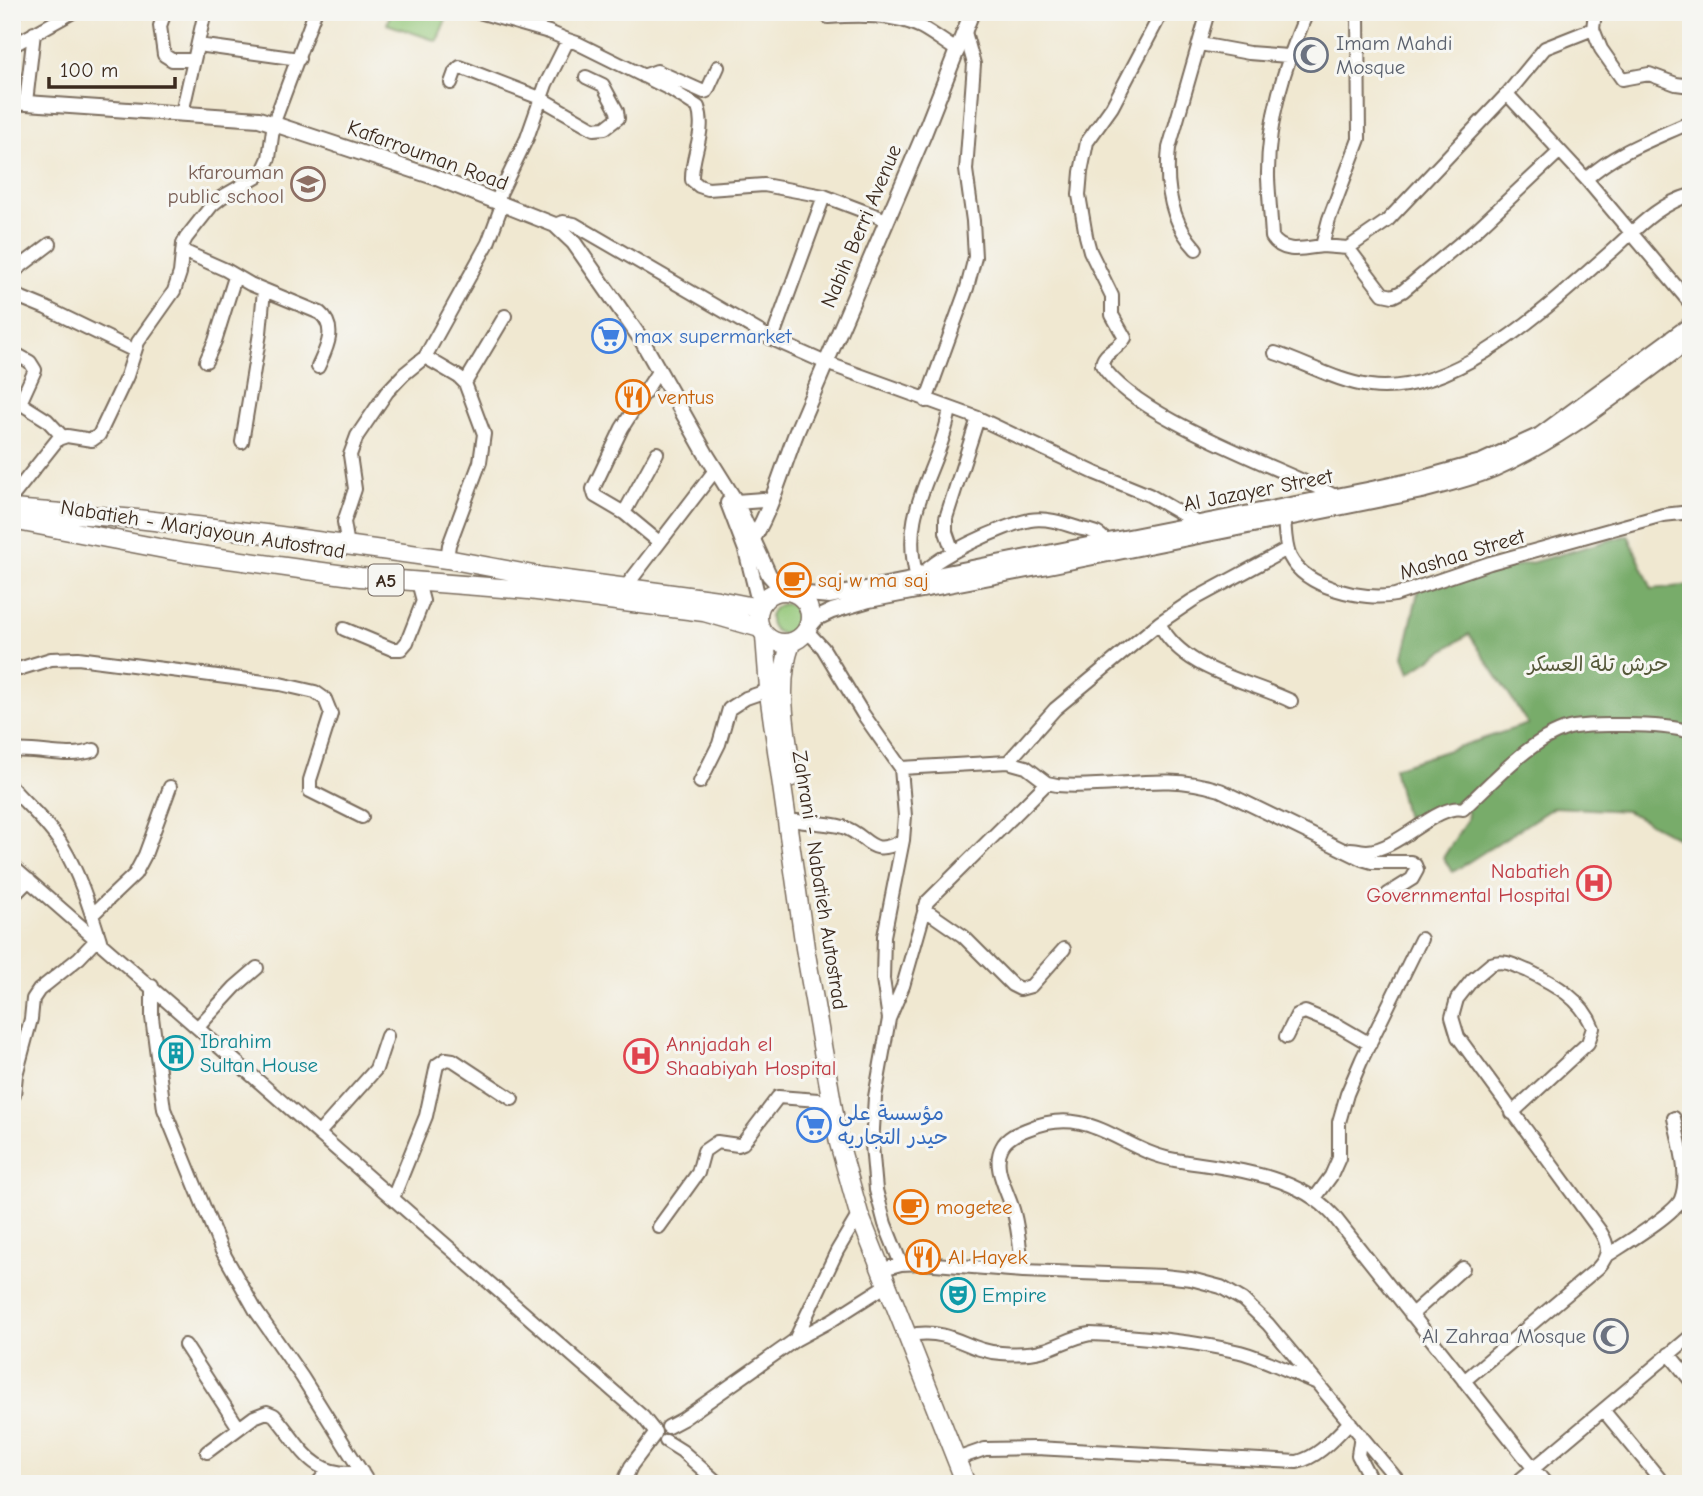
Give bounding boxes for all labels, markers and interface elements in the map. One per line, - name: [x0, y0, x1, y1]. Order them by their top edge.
- place label: Imam Mahdi Mosque: [1336, 31, 1452, 79]
- mosque icon: Imam Mahdi Mosque: [1292, 36, 1330, 74]
- scale bar: [49, 46, 175, 90]
- text: 100 m: [60, 58, 118, 82]
- street label: Kafarrouman Road: [344, 115, 512, 195]
- street label: Nabih Berri Avenue: [816, 141, 906, 311]
- place label: kfarouman public school: [168, 160, 284, 208]
- school or university icon: kfarouman public school: [289, 165, 327, 203]
- supermarket icon: max supermarket: [590, 317, 628, 355]
- place label: max supermarket: [634, 324, 792, 348]
- restaurant icon: ventus: [614, 378, 652, 416]
- place label: ventus: [657, 385, 714, 409]
- street label: Al Jazayer Street: [1181, 464, 1335, 516]
- street label: Nabatieh - Marjayoun Autostrad: [59, 495, 347, 563]
- street label: Mashaa Street: [1396, 523, 1528, 584]
- cafe icon: saj w ma saj: [775, 561, 813, 599]
- road number: A5: [368, 565, 404, 596]
- place label: saj w ma saj: [818, 568, 929, 592]
- park label: حرش تلة العسكر: [1526, 652, 1668, 676]
- street label: Zahrani - Nabatieh Autostrad: [788, 749, 852, 1011]
- place label: Nabatieh Governmental Hospital: [1366, 859, 1570, 907]
- hospital icon: Nabatieh Governmental Hospital: [1575, 864, 1613, 902]
- place label: Ibrahim Sultan House: [200, 1029, 318, 1077]
- place label: Annjadah el Shaabiyah Hospital: [666, 1032, 836, 1080]
- building icon: Ibrahim Sultan House: [157, 1034, 195, 1072]
- hospital icon: Annjadah el Shaabiyah Hospital: [622, 1037, 660, 1075]
- place label: مؤسسة علي حيدر التجاريه: [838, 1101, 948, 1149]
- supermarket icon: مؤسسة علي حيدر التجاريه: [795, 1106, 833, 1144]
- cafe icon: mogetee: [892, 1188, 930, 1226]
- place label: mogetee: [936, 1195, 1013, 1219]
- restaurant icon: Al Hayek: [904, 1238, 942, 1276]
- place label: Al Hayek: [948, 1245, 1028, 1269]
- theatre icon: Empire: [939, 1276, 977, 1314]
- place label: Empire: [982, 1283, 1046, 1307]
- mosque icon: Al Zahraa Mosque: [1592, 1317, 1630, 1355]
- place label: Al Zahraa Mosque: [1422, 1324, 1586, 1348]

